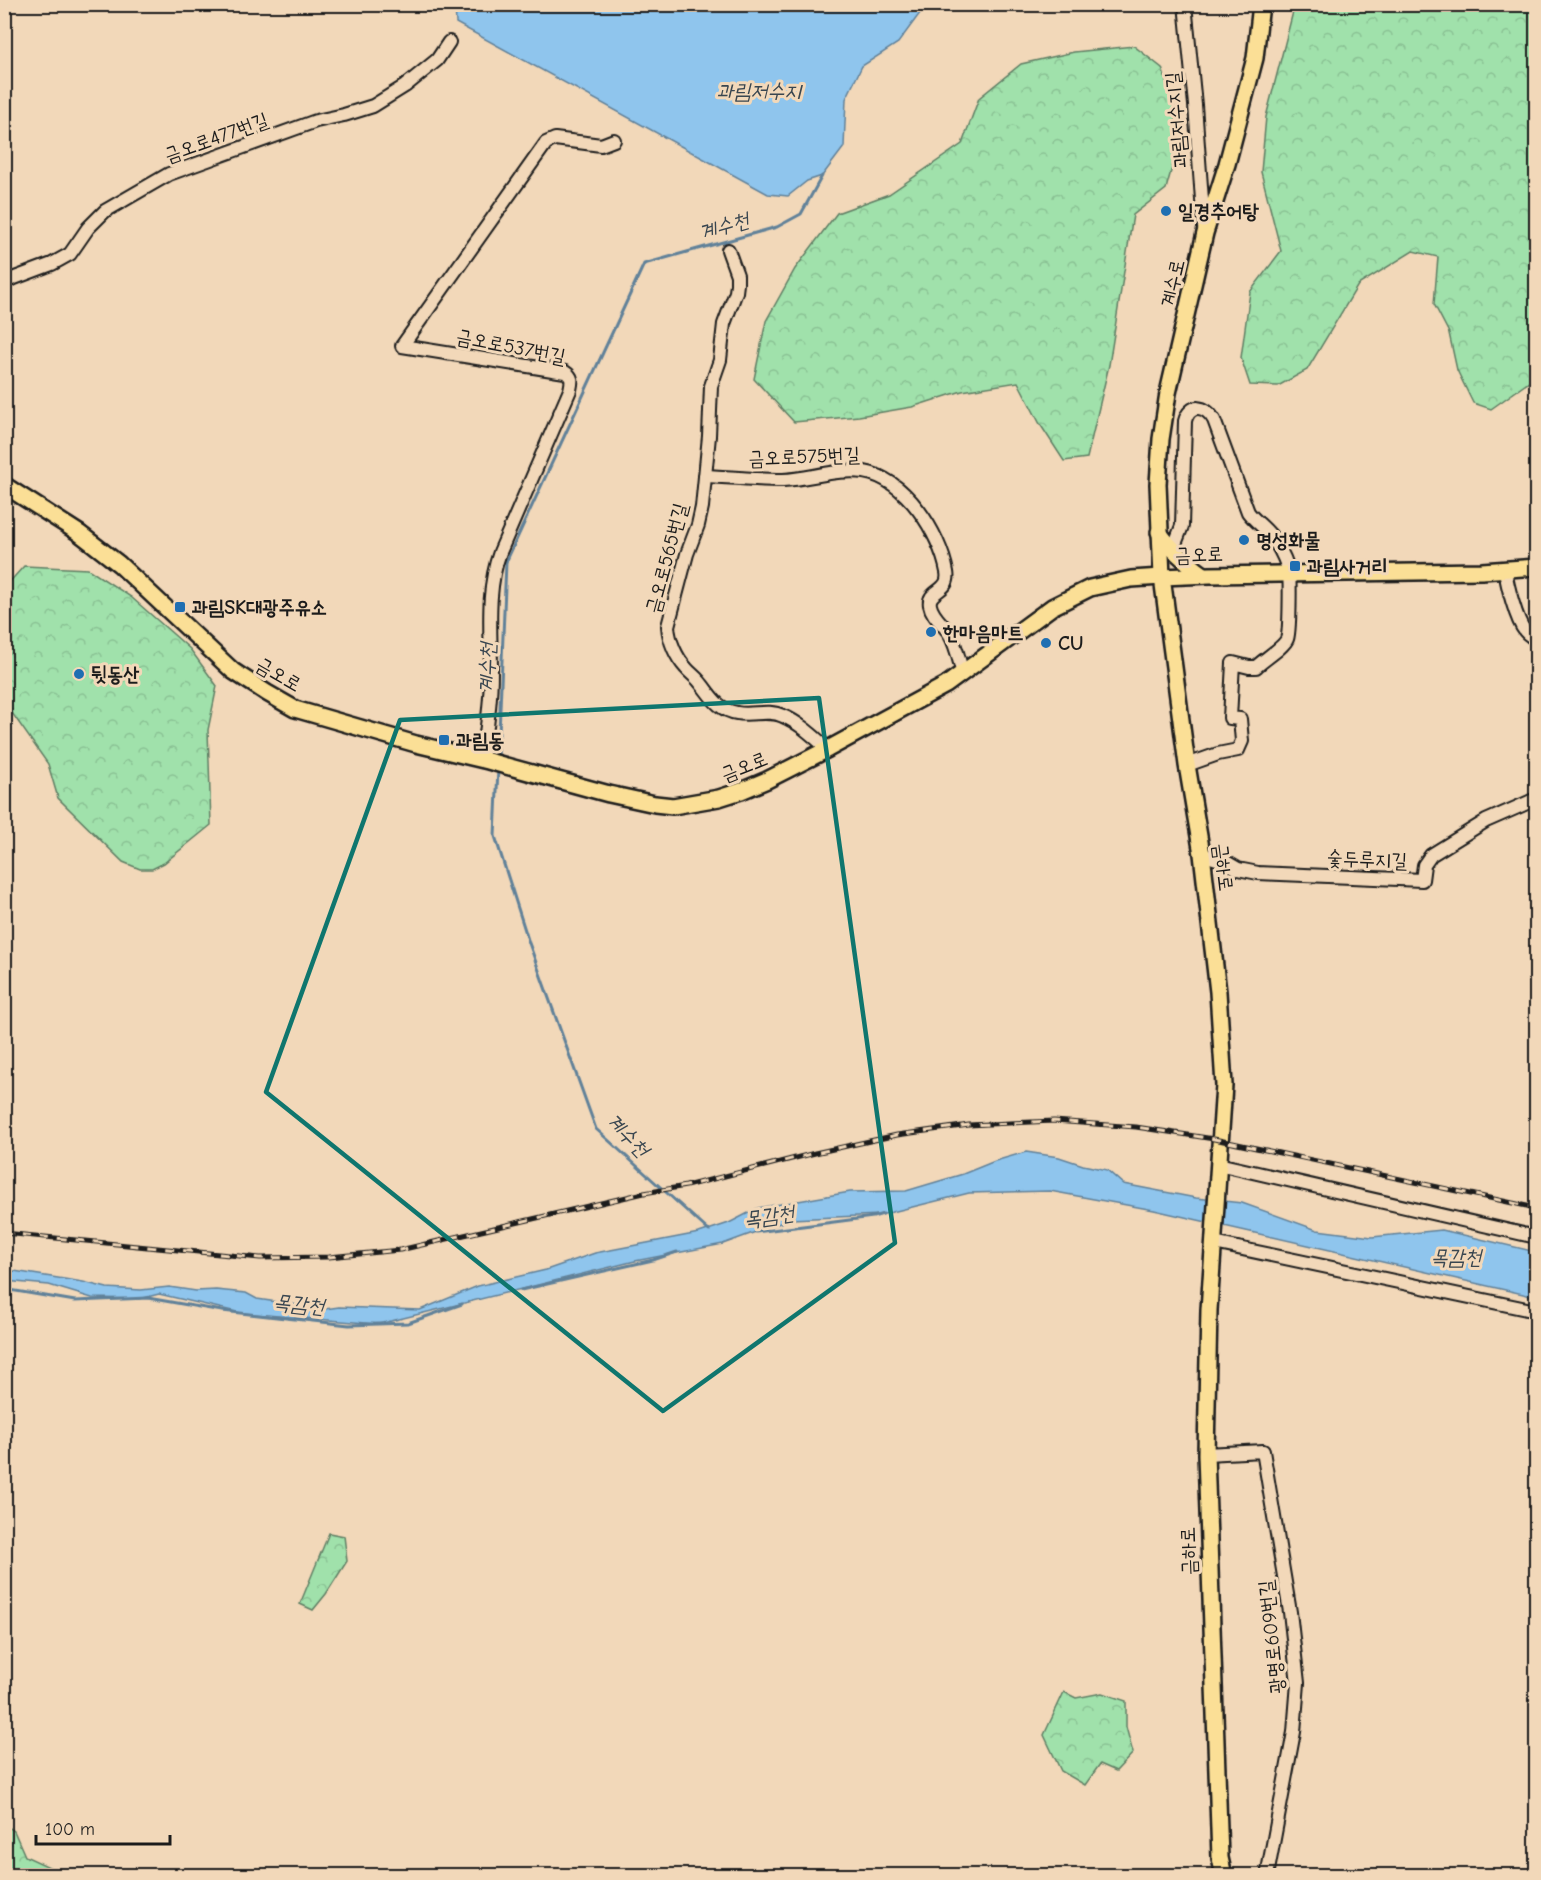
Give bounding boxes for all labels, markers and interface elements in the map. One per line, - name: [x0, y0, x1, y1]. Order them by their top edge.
- street label: 과림저수지길: [1161, 71, 1192, 169]
- water label: 과림저수지: [717, 79, 803, 103]
- street label: 금오로477번길: [161, 108, 271, 167]
- place label: 일경추어탕: [1178, 200, 1259, 223]
- marker: 일경추어탕: [1159, 204, 1173, 218]
- water label: 계수천: [696, 207, 754, 245]
- street label: 계수로: [1156, 257, 1189, 309]
- street label: 금오로537번길: [454, 325, 568, 368]
- street label: 금오로575번길: [748, 443, 860, 470]
- street label: 금오로565번길: [641, 501, 692, 616]
- place label: 명성화물: [1256, 529, 1320, 552]
- marker: 명성화물: [1237, 533, 1251, 547]
- street label: 금오로: [1174, 542, 1224, 567]
- place label: 과림사거리: [1307, 555, 1387, 578]
- marker: 과림사거리: [1288, 559, 1302, 573]
- place label: 과림SK대광주유소: [192, 596, 327, 619]
- marker: 과림SK대광주유소: [173, 600, 187, 614]
- place label: 한마음마트: [942, 621, 1023, 644]
- marker: 한마음마트: [924, 625, 938, 639]
- place label: CU: [1058, 632, 1083, 655]
- marker: CU: [1039, 636, 1053, 650]
- water label: 계수천: [474, 640, 500, 694]
- street label: 금오로: [252, 652, 305, 696]
- place label: 뒷동산: [91, 663, 139, 686]
- marker: 뒷동산: [72, 667, 86, 681]
- place label: 과림동: [456, 729, 504, 752]
- marker: 과림동: [437, 733, 451, 747]
- street label: 금오로: [717, 747, 771, 786]
- street label: 금하로: [1209, 842, 1238, 892]
- street label: 숯두루지길: [1326, 847, 1408, 872]
- water label: 계수천: [602, 1108, 656, 1163]
- water label: 목감천: [742, 1200, 798, 1231]
- water label: 목감천: [1431, 1245, 1483, 1269]
- water label: 목감천: [273, 1289, 328, 1319]
- street label: 금하로: [1176, 1526, 1201, 1576]
- street label: 광명로609번길: [1254, 1579, 1289, 1695]
- scale bar: [36, 1808, 170, 1846]
- text: 100 m: [45, 1819, 95, 1840]

